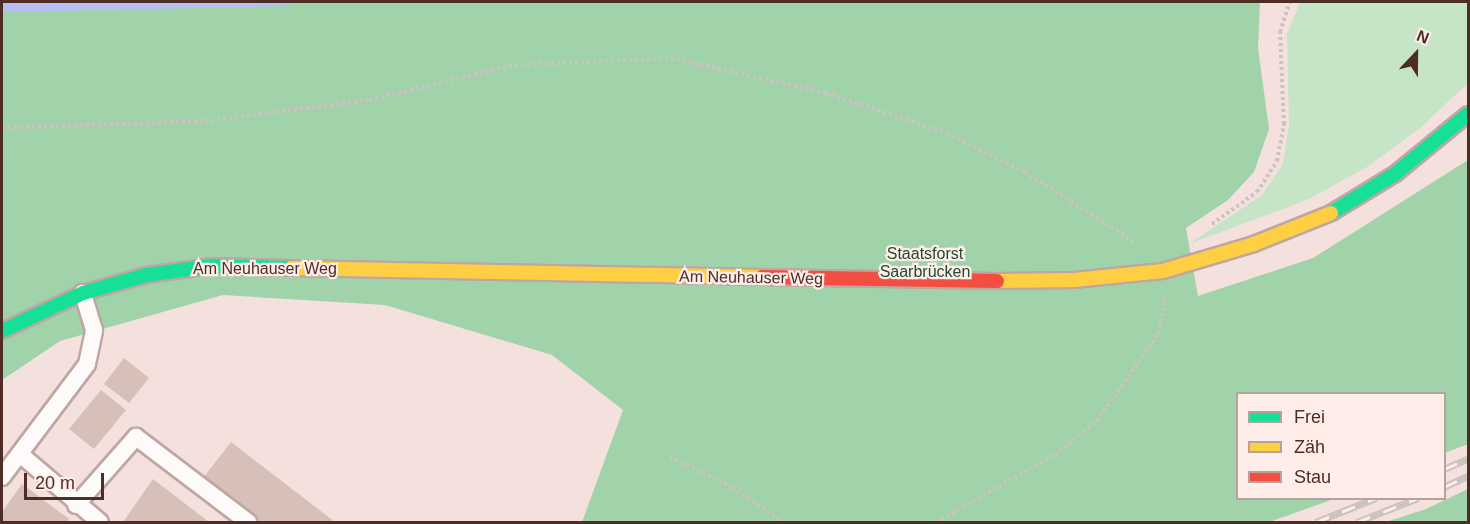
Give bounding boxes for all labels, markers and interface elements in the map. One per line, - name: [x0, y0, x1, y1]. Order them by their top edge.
- north arrow: [1386, 24, 1446, 84]
- text: N: [1414, 27, 1431, 47]
- park label: Staatsforst Saarbrücken: [880, 244, 970, 282]
- street label: Am Neuhauser Weg: [193, 259, 337, 279]
- street label: Am Neuhauser Weg: [679, 267, 823, 289]
- legend: [1236, 392, 1446, 500]
- text: Frei: [1294, 407, 1325, 427]
- text: Zäh: [1294, 437, 1325, 457]
- scale bar: [27, 461, 106, 499]
- text: Stau: [1294, 467, 1331, 487]
- text: 20 m: [35, 473, 75, 493]

